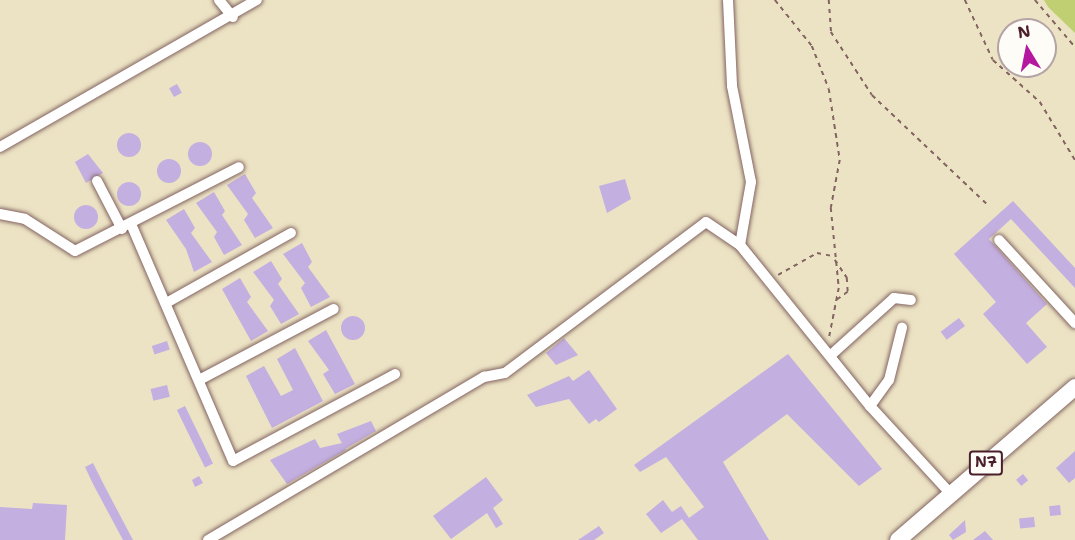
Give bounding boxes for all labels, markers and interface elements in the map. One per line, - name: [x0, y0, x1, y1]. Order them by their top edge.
- north arrow: [997, 18, 1057, 78]
- text: N: [1016, 20, 1032, 43]
- road number: N7: [968, 451, 1004, 475]

